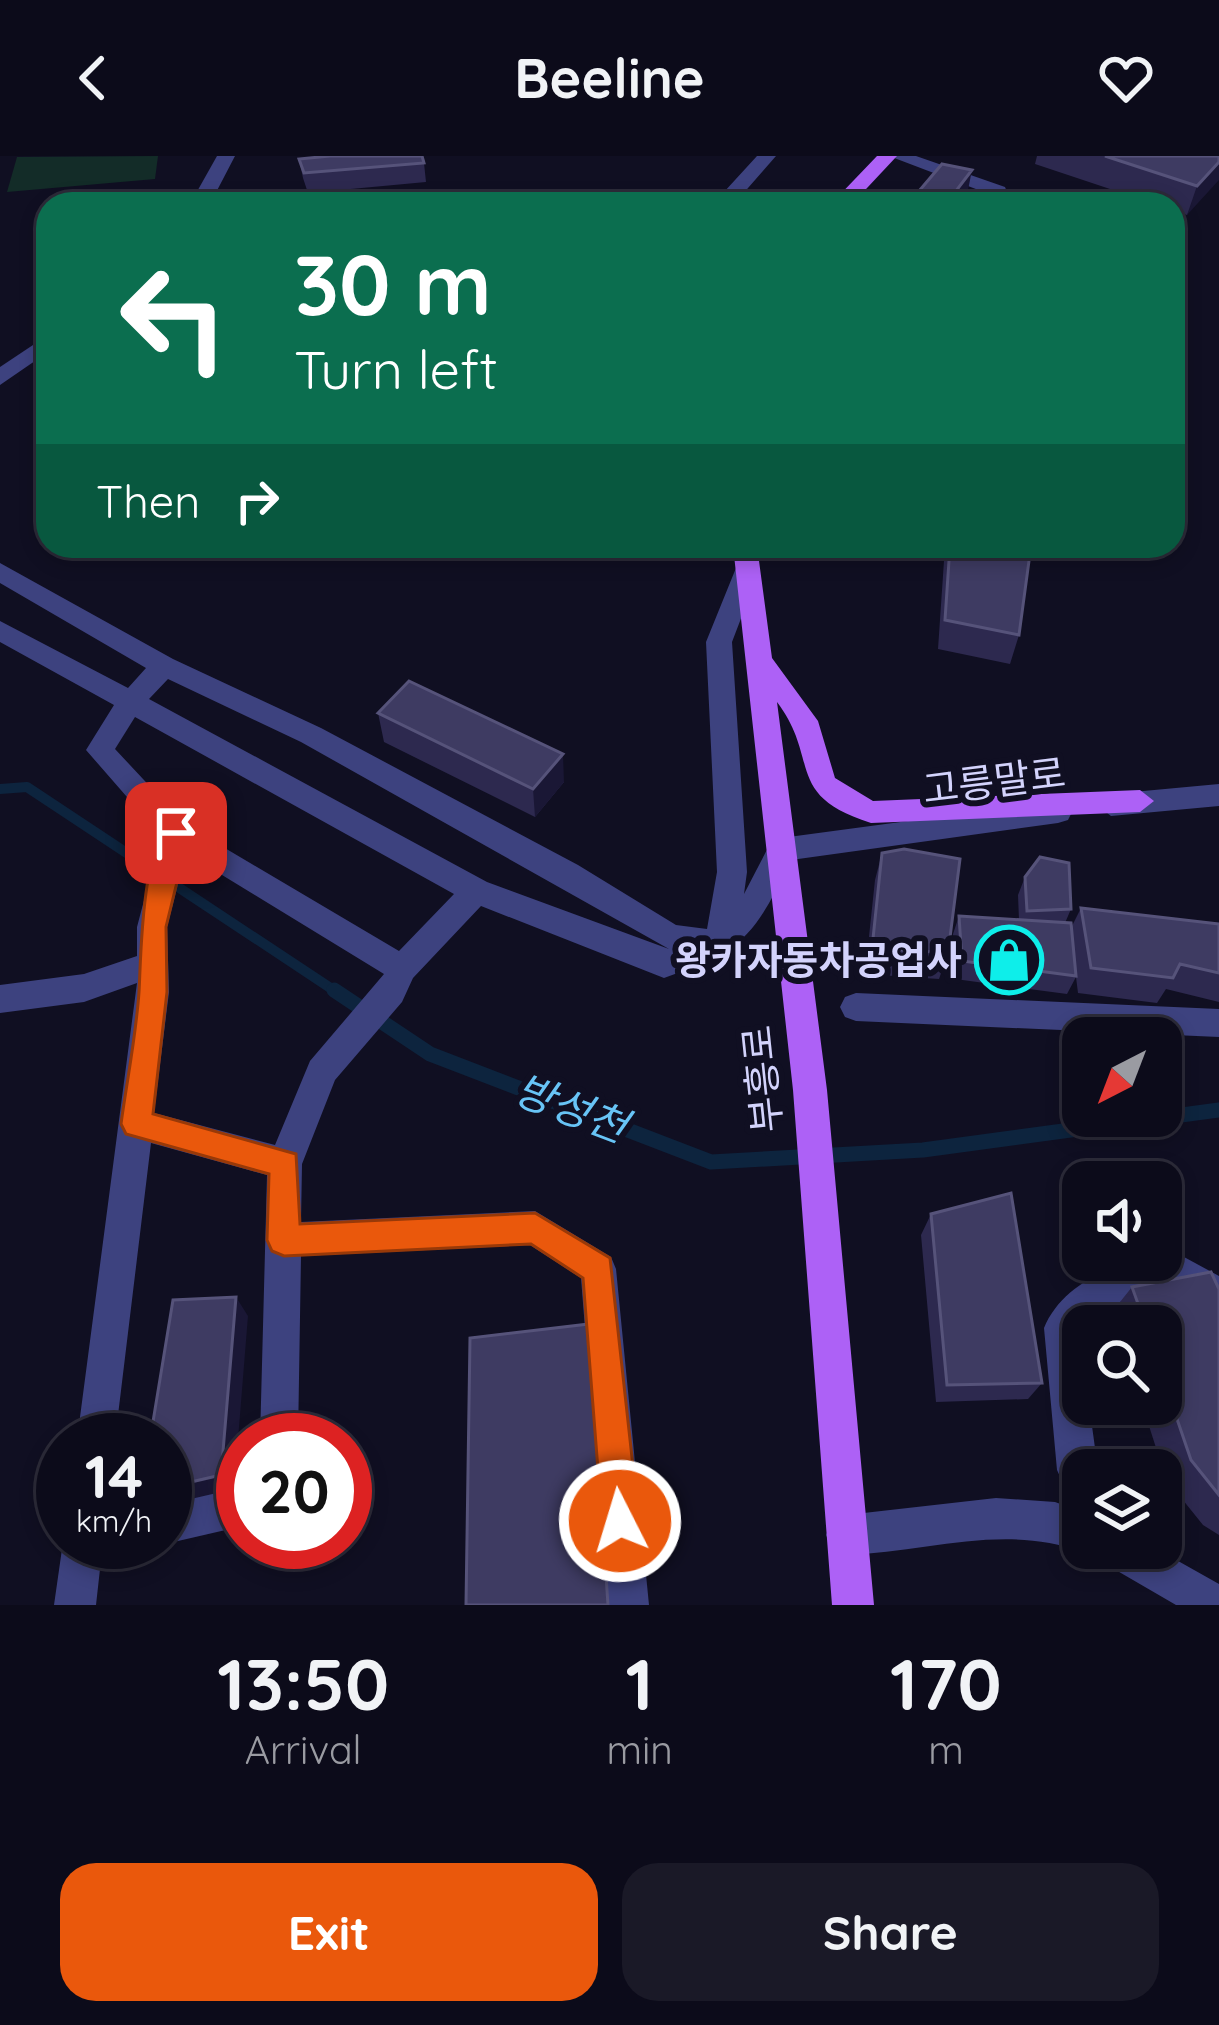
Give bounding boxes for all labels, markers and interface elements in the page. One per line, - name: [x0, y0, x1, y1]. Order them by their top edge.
- text: Beeline: [514, 44, 705, 112]
- icon: back: [60, 45, 126, 111]
- icon: heart: [1093, 45, 1159, 111]
- text: 30 m: [294, 231, 492, 336]
- icon: left: [96, 240, 252, 396]
- text: Turn left: [294, 335, 498, 403]
- icon: right: [224, 468, 290, 534]
- text: Then: [96, 473, 200, 529]
- street label: 고릉말로: [920, 747, 1068, 814]
- pin: [125, 782, 227, 884]
- icon: arrive: [143, 800, 209, 866]
- shop icon: 왕카자동차공업사: [974, 925, 1044, 995]
- place label: 왕카자동차공업사: [675, 935, 962, 984]
- north arrow: [1062, 1017, 1182, 1137]
- map controls: [1062, 1017, 1182, 1569]
- street label: 부흥로: [732, 1023, 791, 1135]
- water label: 방성천: [508, 1062, 639, 1155]
- button: sound: [1062, 1161, 1182, 1281]
- button: search: [1062, 1305, 1182, 1425]
- speed limit sign: 20: [216, 1413, 372, 1569]
- text: 14: [85, 1438, 143, 1513]
- button: layers: [1062, 1449, 1182, 1569]
- position arrow: [557, 1458, 683, 1584]
- text: km/h: [76, 1502, 152, 1540]
- text: 13:50: [217, 1638, 389, 1728]
- text: 1: [626, 1638, 654, 1728]
- text: 170: [890, 1638, 1002, 1728]
- text: Arrival: [245, 1725, 362, 1774]
- text: min: [606, 1725, 673, 1774]
- text: m: [928, 1725, 964, 1774]
- button: Exit: [60, 1863, 598, 2001]
- button: Share: [622, 1863, 1159, 2001]

